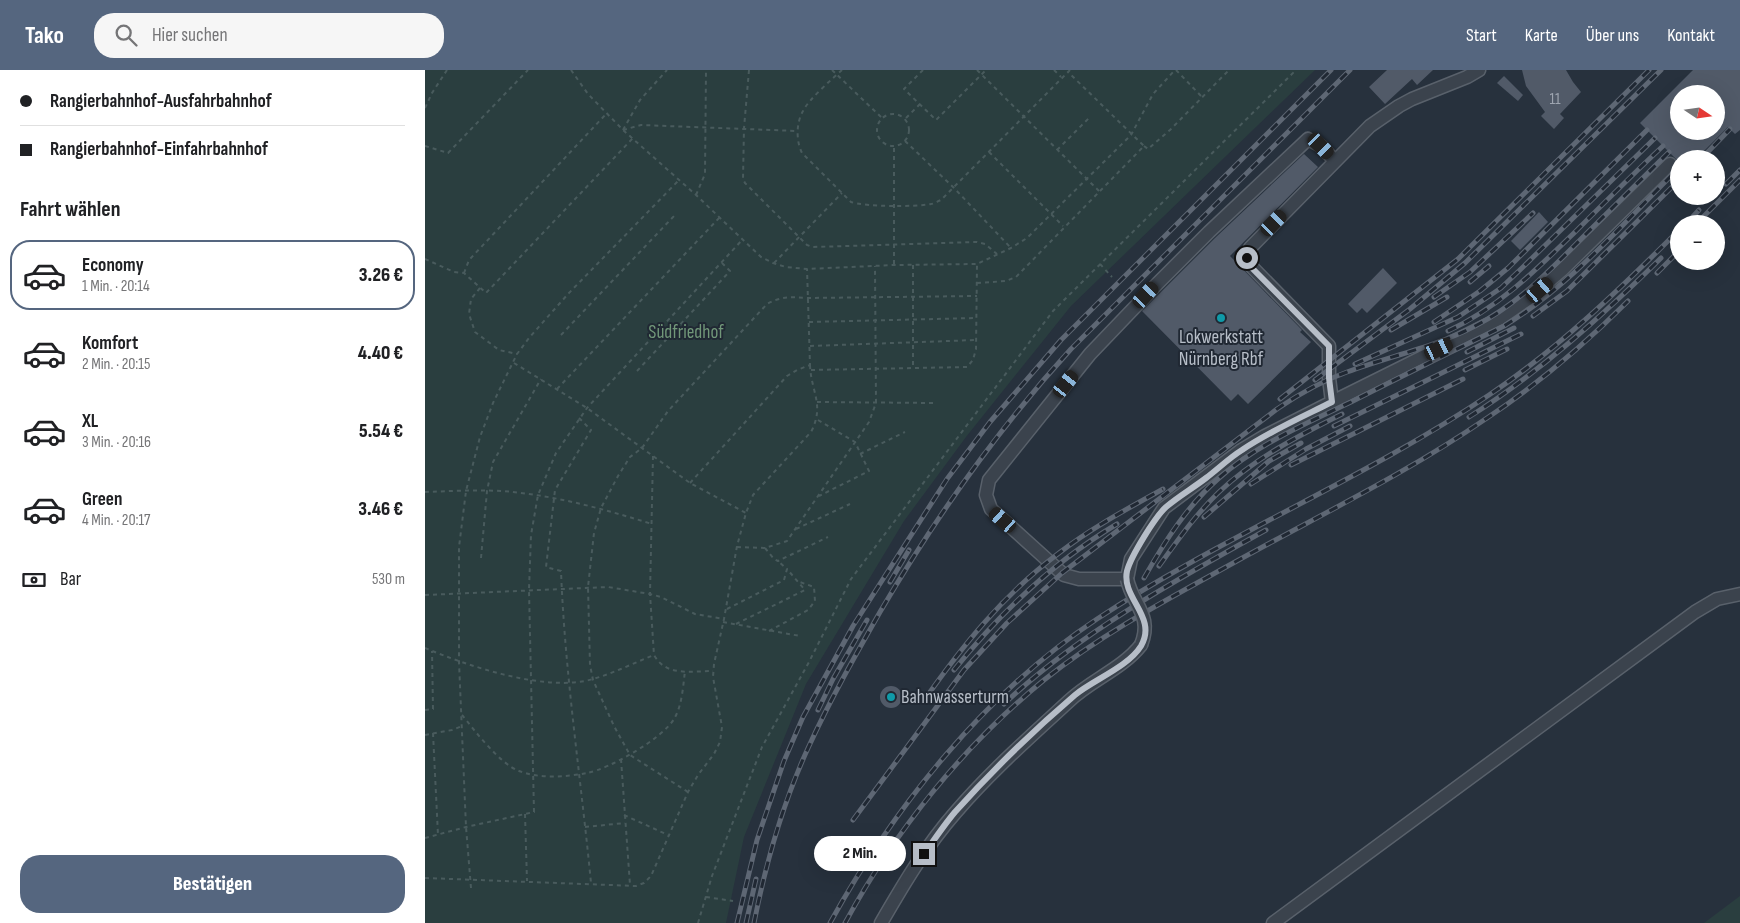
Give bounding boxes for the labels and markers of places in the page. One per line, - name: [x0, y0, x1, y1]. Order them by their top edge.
- marker: Lokwerkstatt Nürnberg Rbf: [1215, 312, 1227, 324]
- place label: Lokwerkstatt Nürnberg Rbf: [1179, 326, 1264, 371]
- place label: Bahnwasserturm: [901, 686, 1009, 709]
- marker: Bahnwasserturm: [885, 691, 897, 703]

